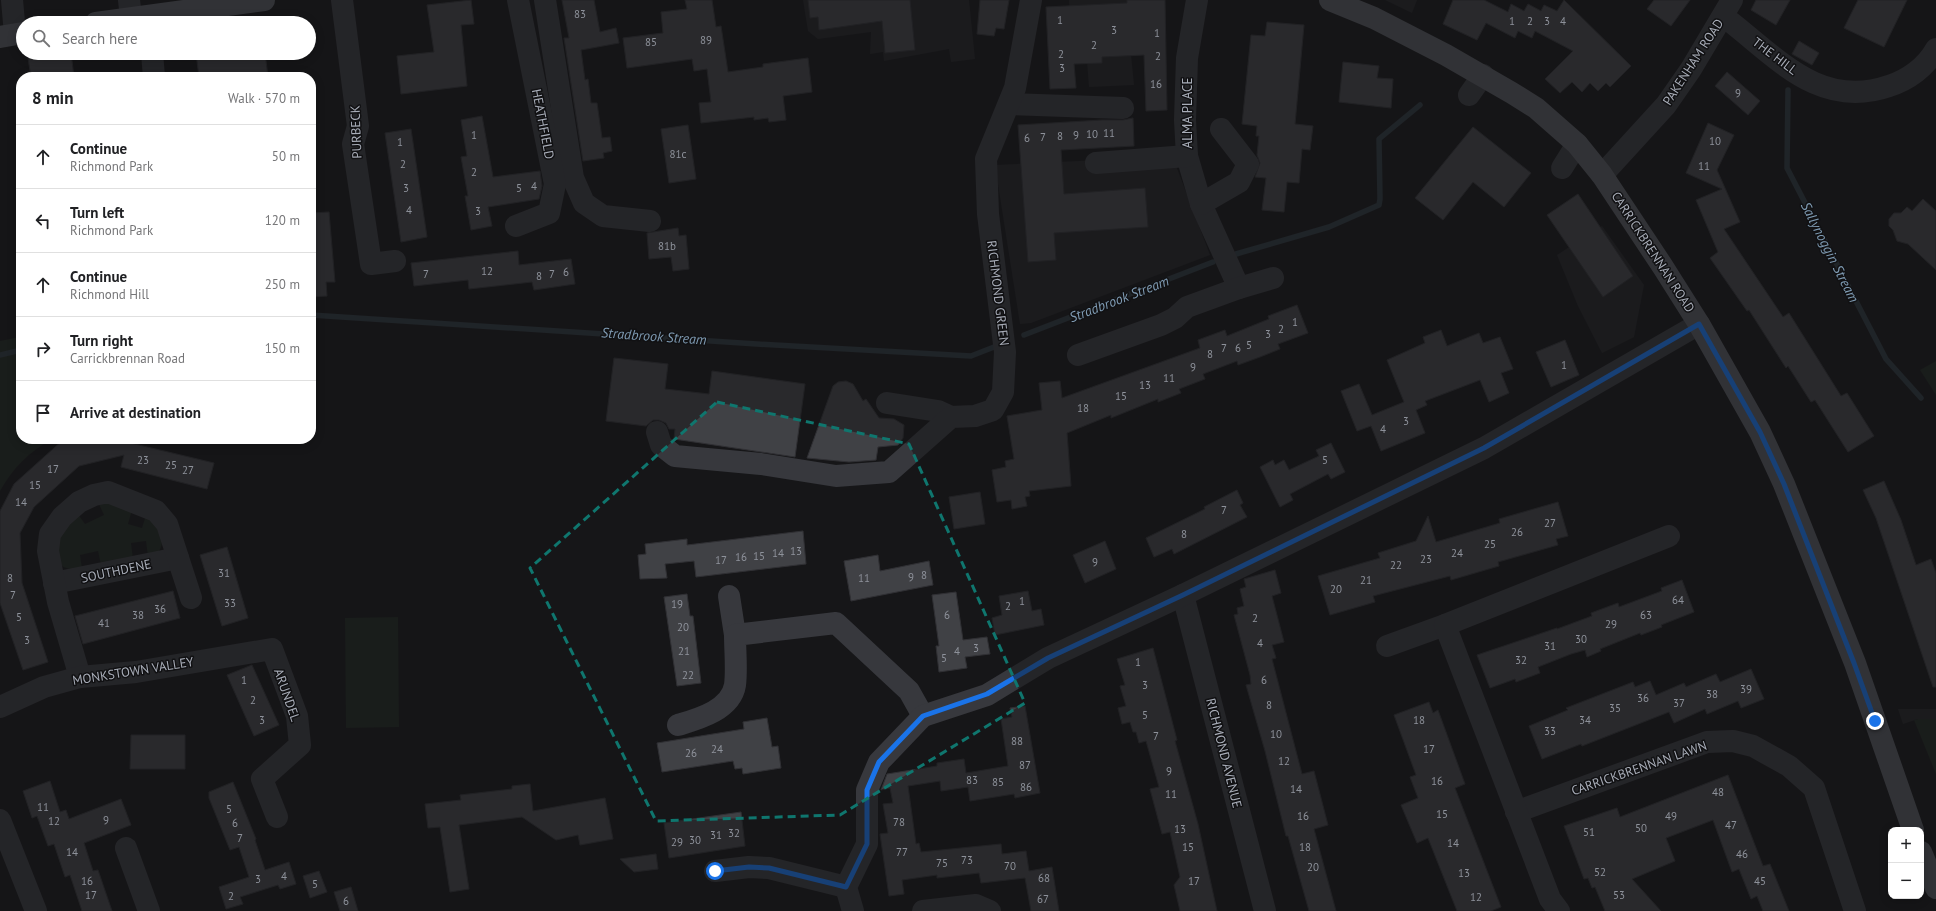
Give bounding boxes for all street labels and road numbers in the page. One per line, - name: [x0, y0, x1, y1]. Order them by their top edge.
- street label: PAKENHAM ROAD: [1659, 16, 1727, 108]
- street label: THE HILL: [1749, 33, 1801, 79]
- street label: ALMA PLACE: [1179, 78, 1196, 148]
- street label: HEATHFIELD: [528, 87, 558, 161]
- street label: PURBECK: [347, 105, 365, 159]
- street label: CARRICKBRENNAN ROAD: [1608, 188, 1698, 316]
- street label: RICHMOND GREEN: [983, 239, 1013, 347]
- street label: SOUTHDENE: [79, 555, 153, 587]
- street label: MONKSTOWN VALLEY: [71, 653, 196, 689]
- street label: ARUNDEL: [270, 666, 304, 724]
- street label: RICHMOND AVENUE: [1202, 696, 1246, 810]
- street label: CARRICKBRENNAN LAWN: [1569, 737, 1709, 799]

